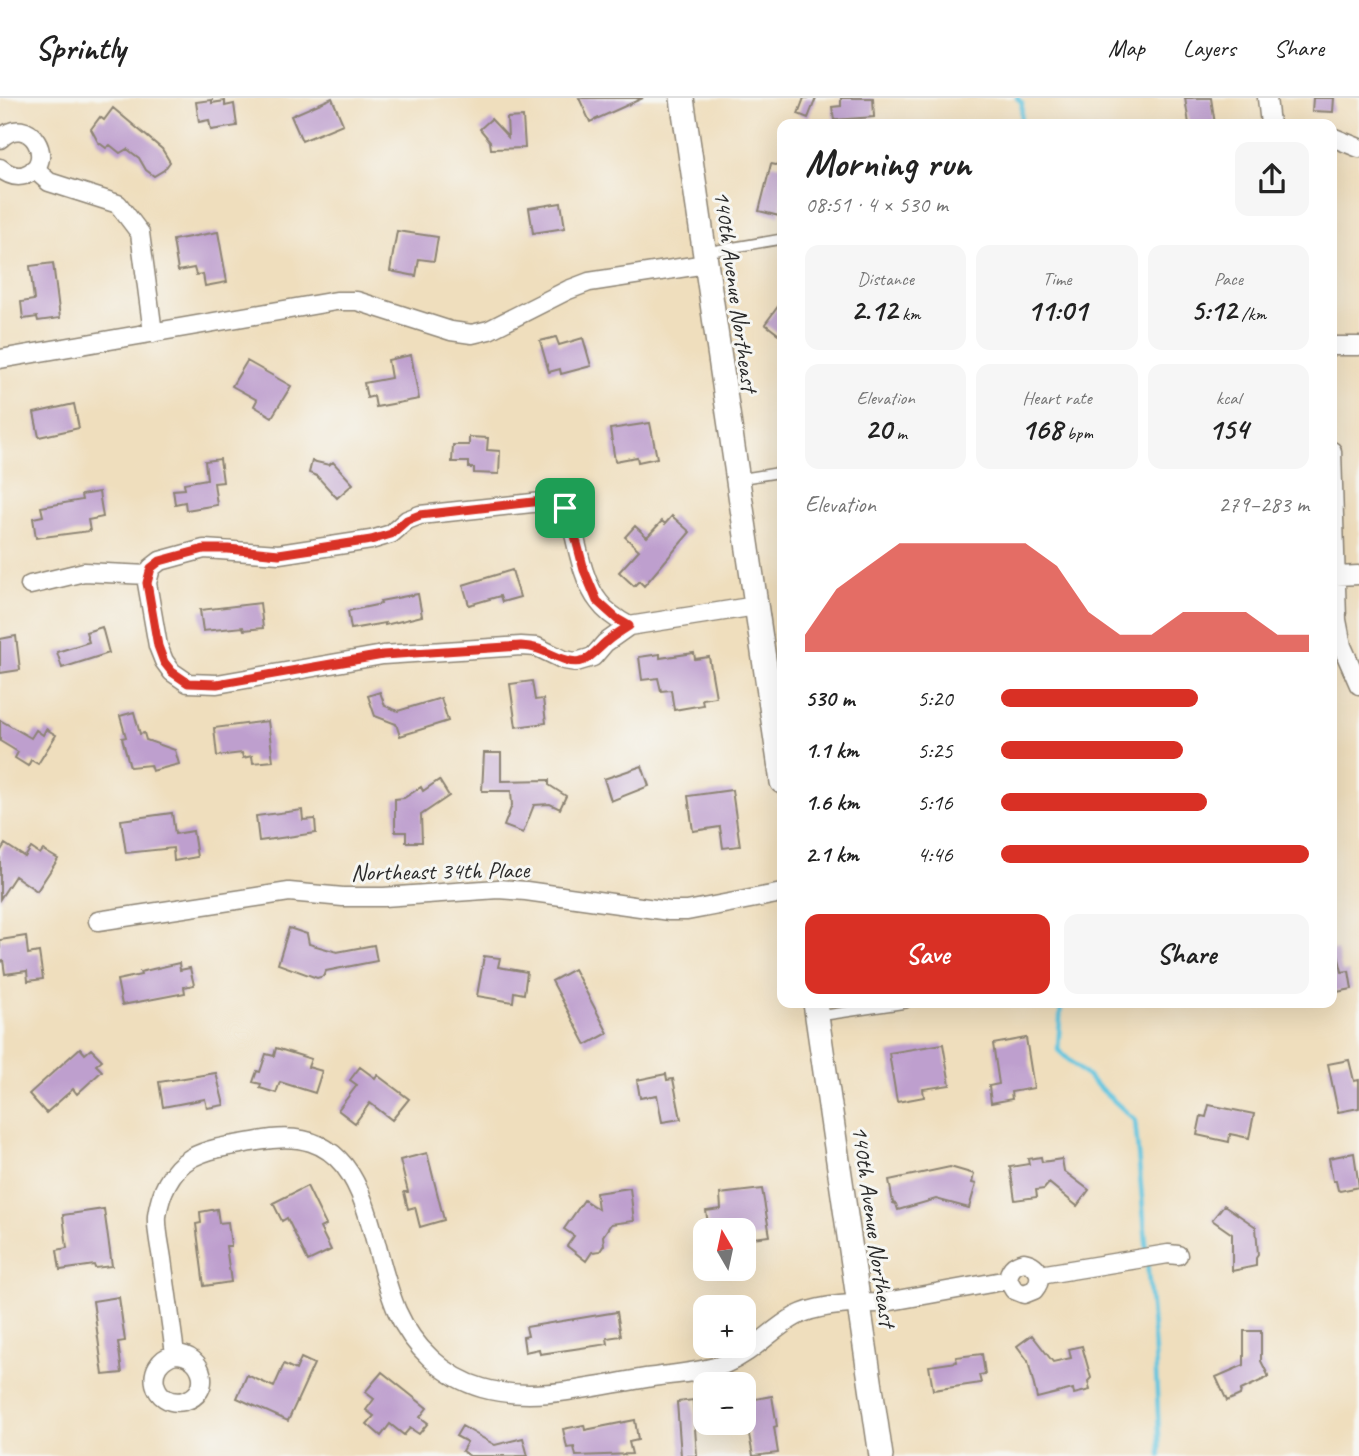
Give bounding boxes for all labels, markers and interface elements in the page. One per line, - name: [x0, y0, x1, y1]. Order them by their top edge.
- text: Sprintly: [35, 27, 125, 69]
- text: Map: [1108, 33, 1145, 63]
- text: Layers: [1183, 33, 1236, 63]
- text: Share: [1274, 33, 1324, 63]
- text: Morning run: [805, 140, 971, 187]
- button: share: [1235, 142, 1309, 216]
- street label: 140th Avenue Northeast: [707, 189, 765, 396]
- text: 08:51 · 4 × 530 m: [805, 190, 948, 219]
- text: Distance: [857, 267, 914, 291]
- text: Time: [1042, 267, 1072, 291]
- text: Pace: [1214, 267, 1243, 291]
- text: 2.12: [851, 291, 897, 329]
- text: 11:01: [1027, 291, 1087, 329]
- text: 5:12: [1191, 291, 1237, 329]
- text: km: [897, 302, 920, 326]
- text: /km: [1237, 302, 1266, 326]
- text: Elevation: [856, 386, 915, 410]
- text: Heart rate: [1022, 386, 1092, 410]
- text: kcal: [1216, 386, 1241, 410]
- text: 20: [865, 410, 892, 448]
- text: 168: [1021, 410, 1062, 448]
- text: 154: [1208, 410, 1248, 448]
- text: m: [892, 421, 907, 445]
- text: bpm: [1062, 421, 1093, 445]
- pin: [535, 478, 595, 538]
- icon: arrive: [546, 489, 584, 527]
- text: Elevation: [805, 490, 876, 519]
- text: 279–283 m: [1218, 490, 1309, 519]
- text: 530 m: [805, 684, 854, 713]
- text: 5:20: [917, 684, 953, 713]
- text: 1.1 km: [805, 736, 859, 765]
- text: 5:25: [917, 736, 953, 765]
- text: 1.6 km: [805, 788, 859, 817]
- text: 5:16: [917, 788, 953, 817]
- text: 2.1 km: [805, 840, 859, 869]
- text: 4:46: [917, 840, 953, 869]
- street label: Northeast 34th Place: [351, 854, 532, 888]
- button: Save: [805, 914, 1050, 994]
- button: Share: [1064, 914, 1309, 994]
- street label: 140th Avenue Northeast: [845, 1124, 903, 1331]
- north arrow: [693, 1218, 756, 1281]
- map controls: [693, 1218, 756, 1435]
- button: +: [693, 1295, 756, 1358]
- button: −: [693, 1372, 756, 1435]

